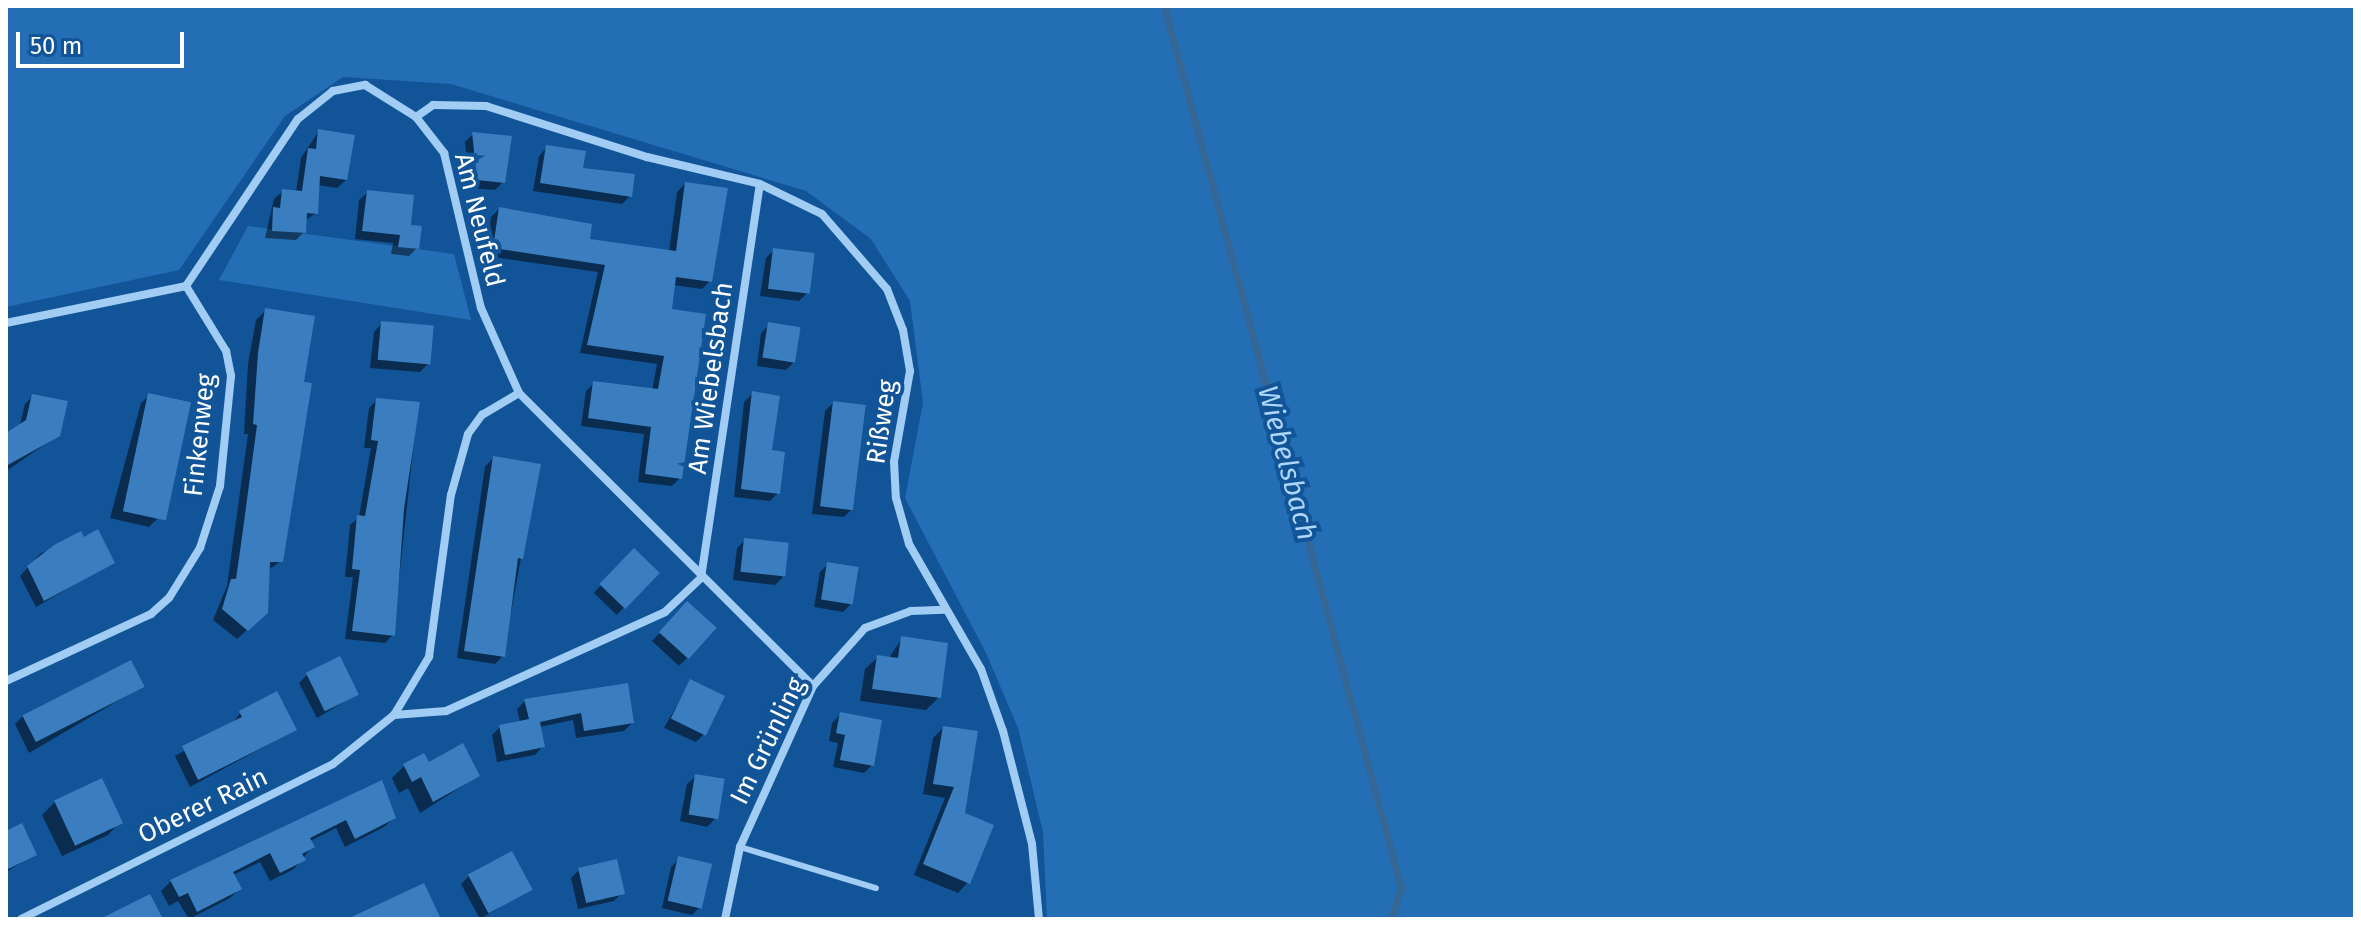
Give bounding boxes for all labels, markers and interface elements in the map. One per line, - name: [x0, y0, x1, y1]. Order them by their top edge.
- scale bar: [20, 16, 188, 66]
- text: 50 m: [30, 32, 82, 60]
- street label: Am Neufeld: [447, 150, 511, 290]
- street label: Am Wiebelsbach: [682, 280, 740, 476]
- street label: Finkenweg: [178, 372, 222, 498]
- street label: Rißweg: [861, 378, 903, 466]
- water label: Wiebelsbach: [1250, 382, 1324, 544]
- street label: Im Grünling: [724, 672, 812, 810]
- street label: Oberer Rain: [133, 761, 273, 851]

